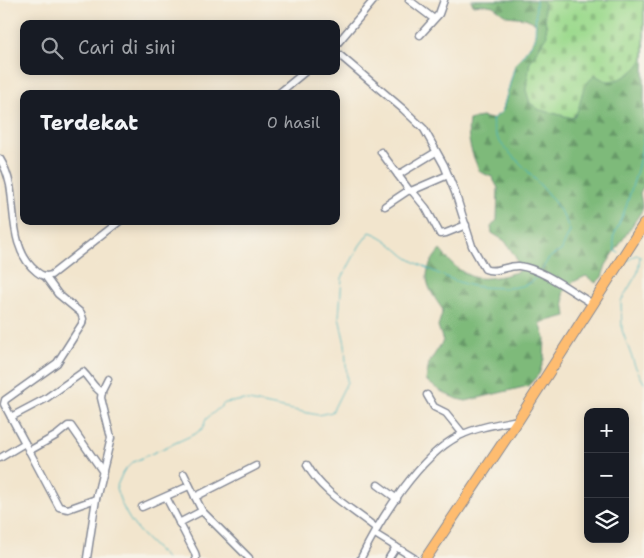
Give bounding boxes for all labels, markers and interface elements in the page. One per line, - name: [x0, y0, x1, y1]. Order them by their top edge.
- search box: [20, 20, 340, 75]
- icon: search: [38, 34, 66, 62]
- text: Cari di sini: [78, 35, 176, 60]
- text: Terdekat: [40, 109, 138, 137]
- text: 0 hasil: [267, 112, 320, 133]
- map controls: [584, 408, 629, 543]
- button: +: [584, 408, 629, 453]
- button: −: [584, 453, 629, 498]
- button: layers: [584, 498, 629, 543]

